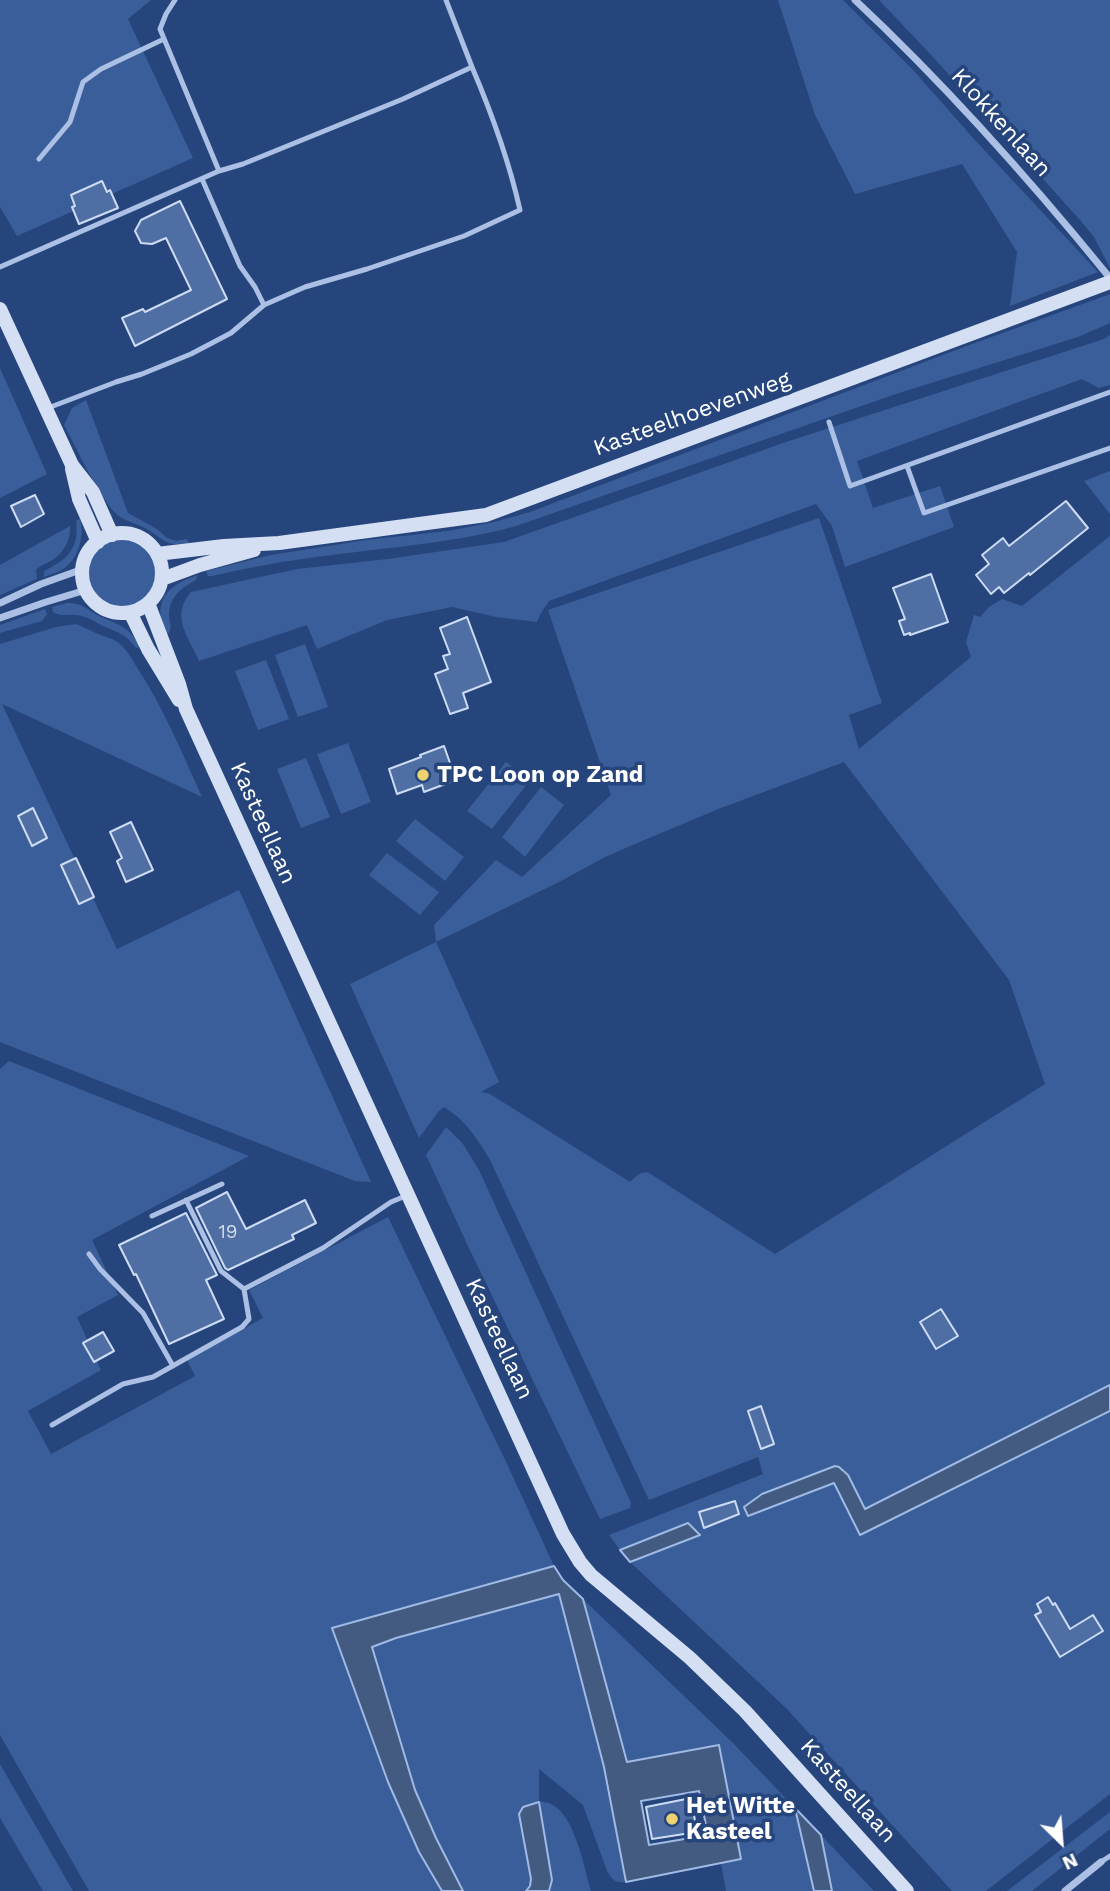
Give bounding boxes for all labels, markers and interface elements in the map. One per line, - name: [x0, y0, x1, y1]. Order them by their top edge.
- street label: Klokkenlaan: [945, 63, 1057, 183]
- street label: Kasteelhoevenweg: [590, 366, 794, 462]
- street label: Kasteellaan: [224, 758, 302, 888]
- place label: TPC Loon op Zand: [437, 761, 643, 789]
- marker: TPC Loon op Zand: [415, 767, 431, 783]
- house number: 19: [218, 1221, 238, 1243]
- street label: Kasteellaan: [459, 1274, 539, 1404]
- street label: Kasteellaan: [794, 1733, 902, 1849]
- place label: Het Witte Kasteel: [686, 1792, 795, 1846]
- north arrow: [1026, 1807, 1096, 1877]
- marker: Het Witte Kasteel: [664, 1811, 680, 1827]
- text: N: [1059, 1848, 1081, 1875]

